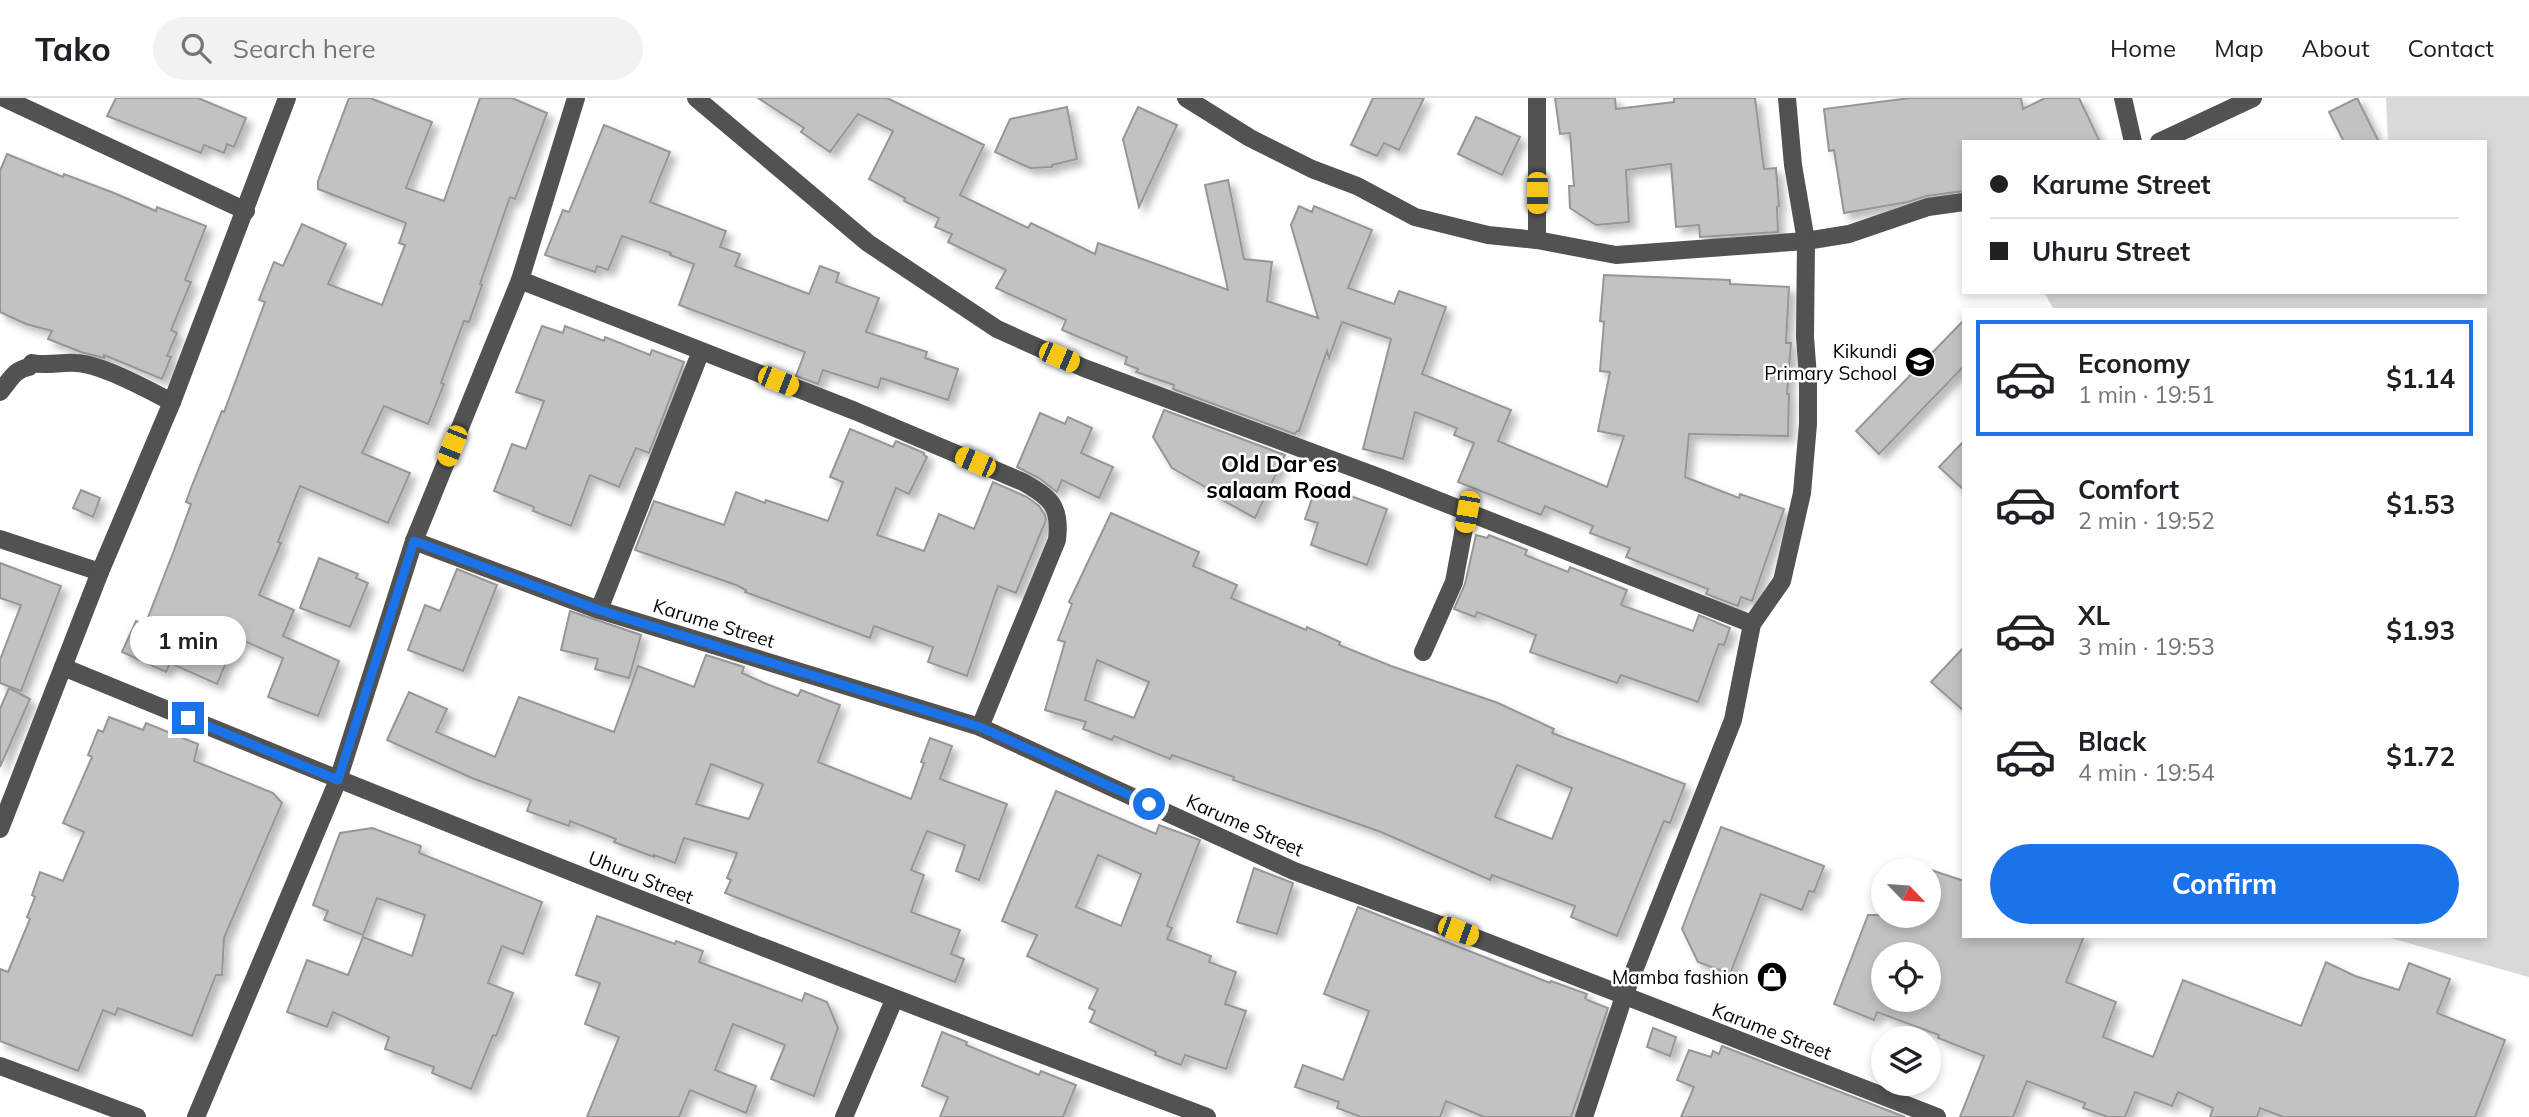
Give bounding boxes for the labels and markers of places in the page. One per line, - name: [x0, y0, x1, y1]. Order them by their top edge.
- place label: Kikundi Primary School: [1764, 339, 1897, 385]
- school or university icon: Kikundi Primary School: [1903, 345, 1937, 379]
- shop icon: Mamba fashion: [1755, 960, 1789, 994]
- place label: Mamba fashion: [1612, 965, 1749, 989]

